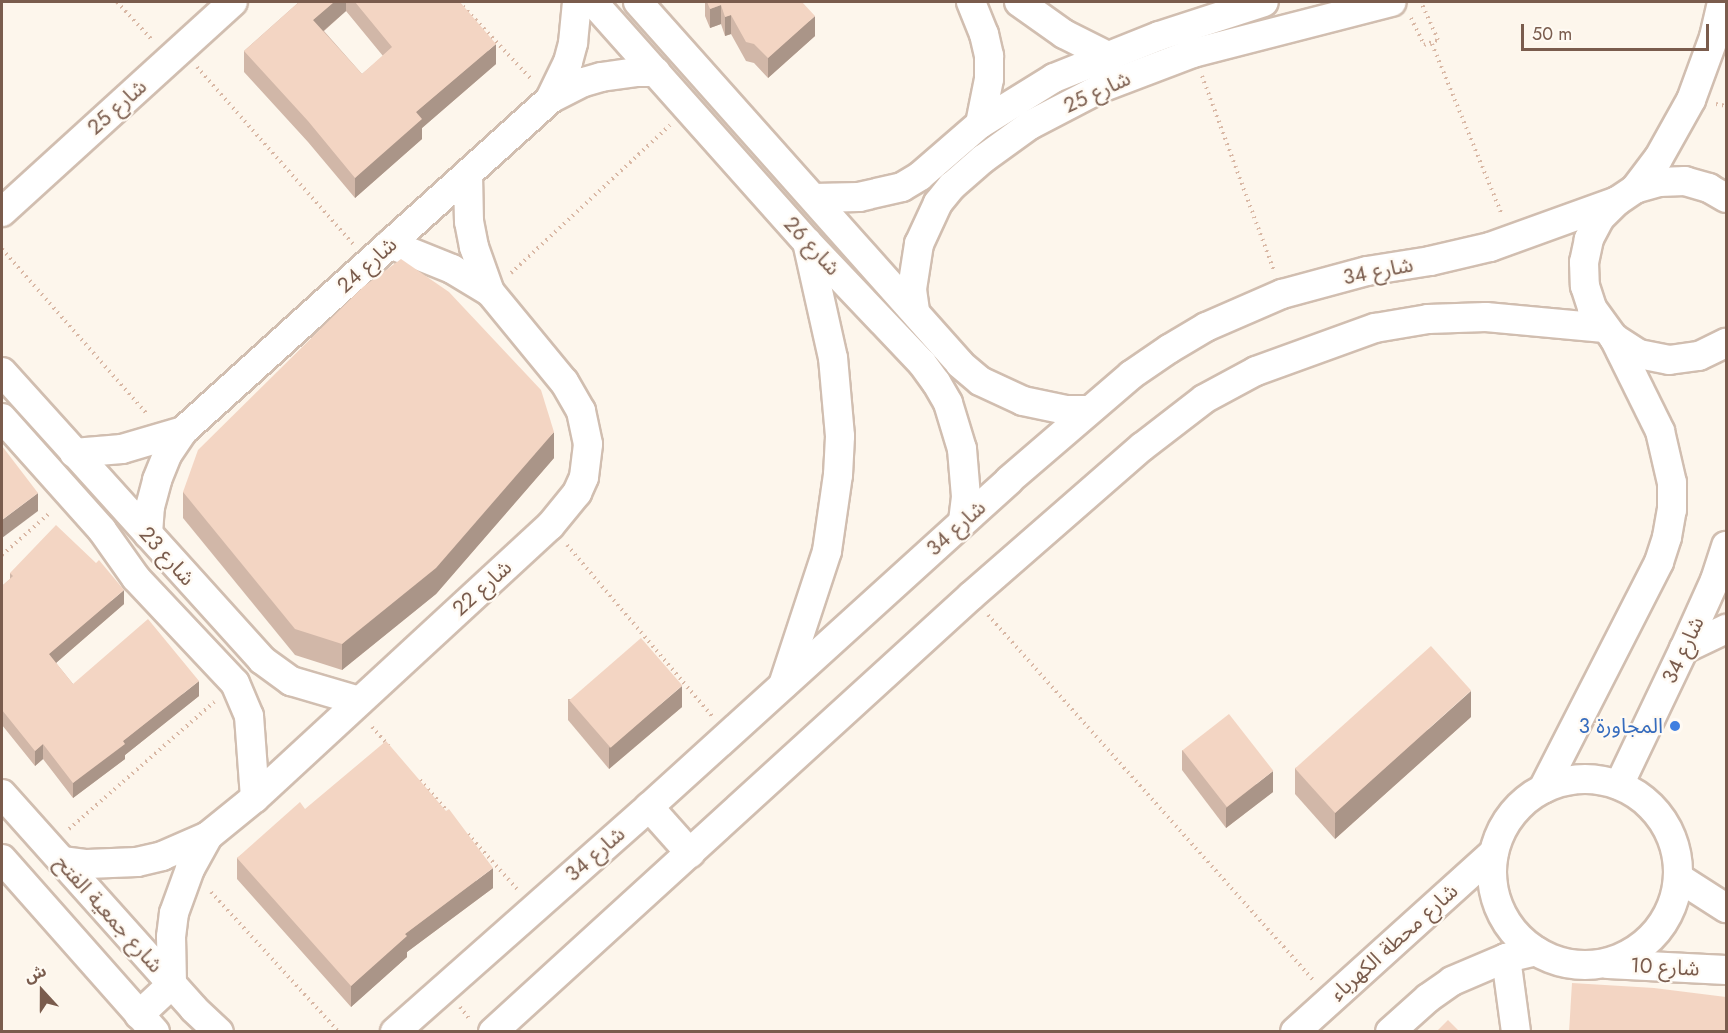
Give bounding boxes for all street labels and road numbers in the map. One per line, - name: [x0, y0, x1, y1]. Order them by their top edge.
- street label: شارع 25: [1059, 66, 1135, 118]
- street label: شارع 25: [82, 74, 152, 140]
- street label: شارع 26: [778, 211, 846, 281]
- street label: شارع 24: [332, 232, 402, 298]
- street label: شارع 34: [1341, 252, 1415, 290]
- street label: شارع 34: [921, 495, 991, 561]
- street label: شارع 23: [134, 521, 200, 591]
- street label: شارع 22: [447, 555, 517, 621]
- street label: شارع 34: [1657, 613, 1709, 687]
- street label: شارع 34: [560, 821, 630, 887]
- street label: شارع جمعية الفتح: [50, 850, 168, 978]
- street label: شارع محطة الكهرباء: [1325, 878, 1463, 1006]
- street label: شارع 10: [1630, 953, 1700, 981]

